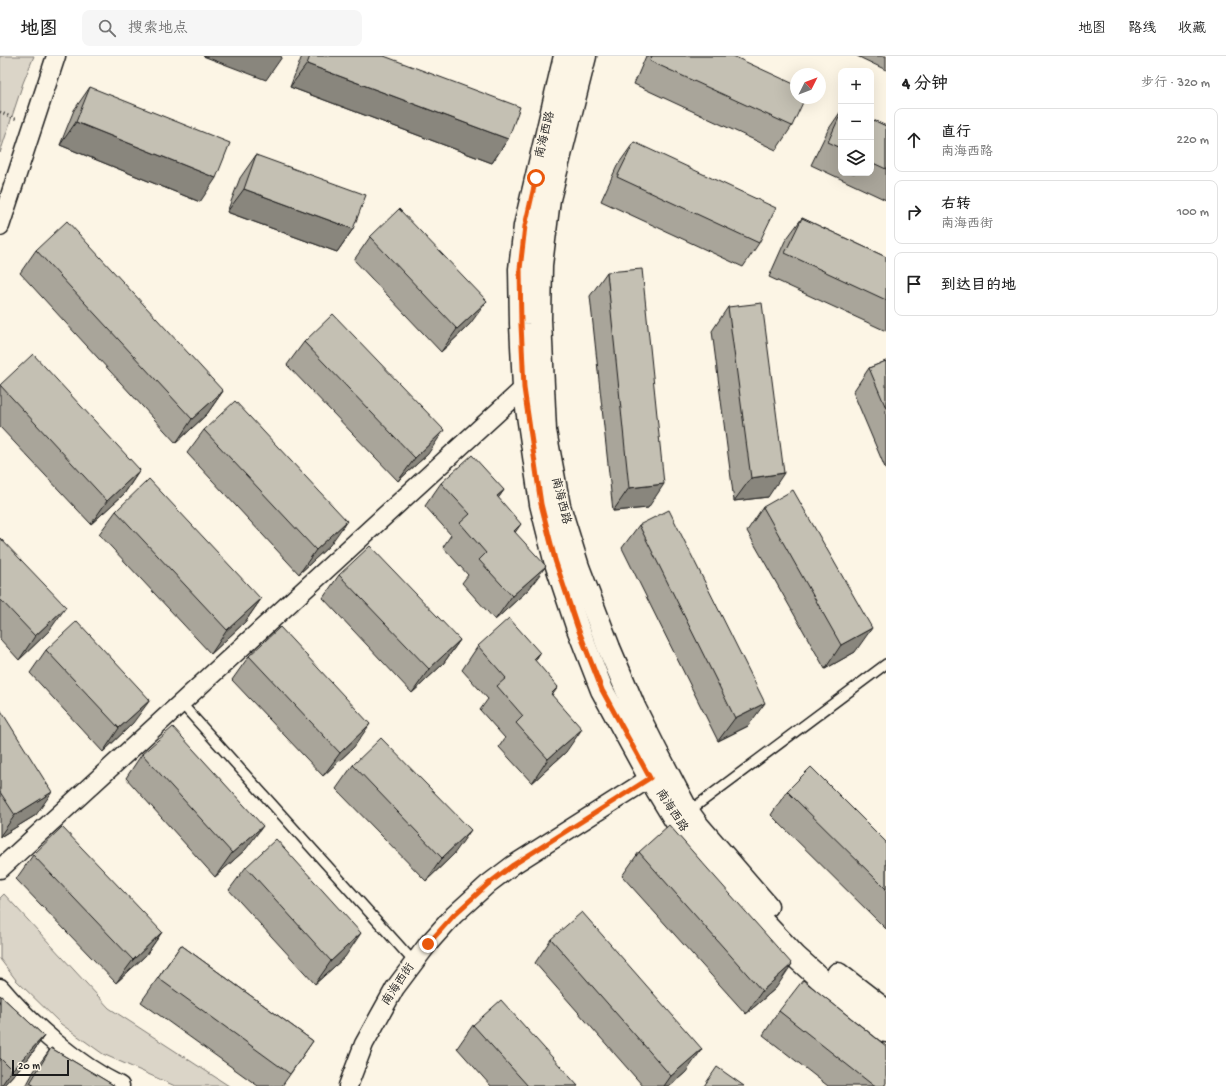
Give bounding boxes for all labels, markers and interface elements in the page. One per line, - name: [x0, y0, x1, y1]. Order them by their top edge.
- search box: [82, 10, 362, 46]
- icon: search: [96, 17, 118, 39]
- text: 地图: [20, 19, 58, 42]
- text: 搜索地点: [128, 20, 188, 38]
- text: 地图: [1078, 21, 1106, 38]
- text: 路线: [1128, 21, 1156, 38]
- text: 收藏: [1178, 21, 1206, 38]
- north arrow: [790, 68, 826, 104]
- map controls: [838, 68, 874, 176]
- button: +: [838, 68, 874, 104]
- text: 4 分钟: [902, 75, 948, 95]
- text: 步行 · 320 m: [1141, 76, 1210, 91]
- button: −: [838, 104, 874, 140]
- street label: 南海西路: [532, 110, 559, 160]
- text: 直行: [941, 124, 971, 142]
- icon: ahead: [903, 129, 925, 151]
- text: 220 m: [1177, 133, 1209, 148]
- button: layers: [838, 140, 874, 176]
- text: 南海西路: [941, 145, 993, 160]
- route start: [527, 169, 545, 187]
- text: 右转: [941, 196, 971, 214]
- icon: right: [903, 201, 925, 223]
- text: 100 m: [1177, 205, 1209, 220]
- text: 南海西街: [941, 217, 993, 232]
- icon: arrive: [903, 273, 925, 295]
- text: 到达目的地: [941, 277, 1016, 295]
- street label: 南海西路: [547, 476, 574, 526]
- street label: 南海西路: [652, 787, 691, 835]
- route end: [419, 935, 437, 953]
- street label: 南海西街: [379, 961, 418, 1009]
- scale bar: [12, 1058, 69, 1077]
- text: 20 m: [18, 1061, 40, 1073]

